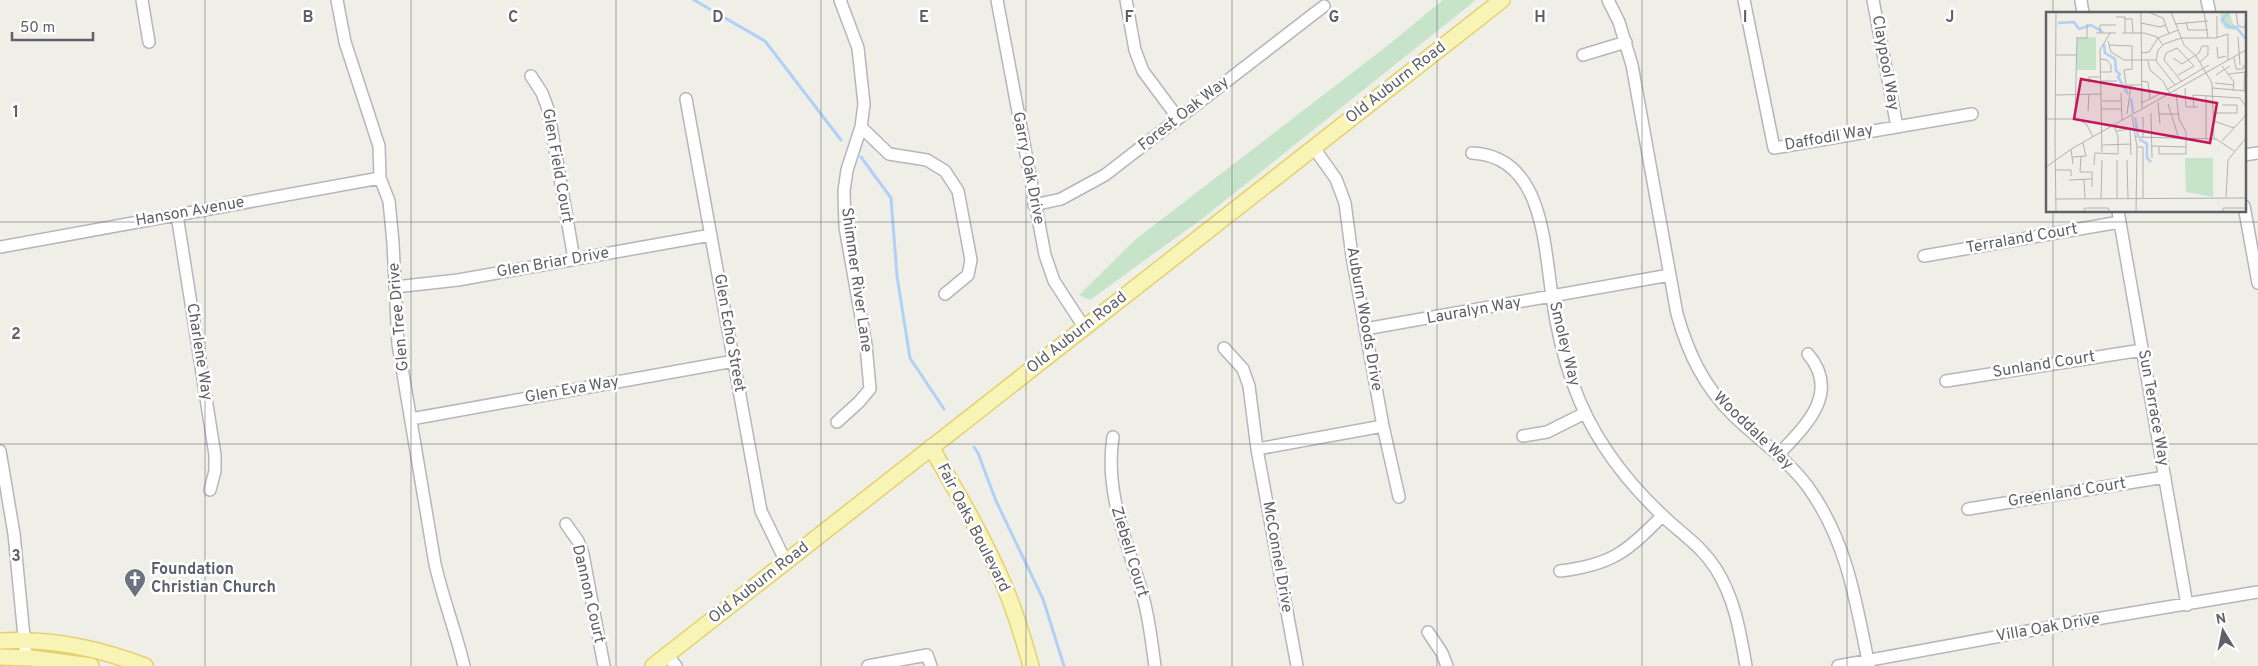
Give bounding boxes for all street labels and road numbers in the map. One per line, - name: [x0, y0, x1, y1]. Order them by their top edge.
- street label: Claypool Way: [1867, 14, 1903, 112]
- street label: Old Auburn Road: [1342, 38, 1450, 128]
- street label: Forest Oak Way: [1135, 72, 1233, 156]
- street label: Glen Field Court: [537, 107, 577, 225]
- street label: Garry Oak Drive: [1007, 110, 1049, 226]
- street label: Daffodil Way: [1783, 120, 1875, 156]
- street label: Hanson Avenue: [134, 193, 246, 231]
- street label: Shimmer River Lane: [836, 206, 876, 354]
- street label: Terraland Court: [1965, 219, 2079, 259]
- street label: Glen Briar Drive: [495, 243, 611, 283]
- street label: Auburn Woods Drive: [1341, 245, 1387, 393]
- street label: Glen Tree Drive: [384, 262, 414, 372]
- street label: Glen Echo Street: [709, 272, 749, 394]
- street label: Old Auburn Road: [1023, 288, 1131, 378]
- street label: Lauralyn Way: [1425, 293, 1523, 329]
- street label: Smoley Way: [1544, 300, 1584, 388]
- street label: Charlene Way: [181, 302, 217, 402]
- street label: Sunland Court: [1991, 347, 2097, 383]
- street label: Sun Terrace Way: [2133, 348, 2173, 468]
- street label: Glen Eva Way: [523, 372, 621, 408]
- street label: Wooddale Way: [1709, 388, 1797, 474]
- street label: Fair Oaks Boulevard: [932, 460, 1014, 596]
- street label: Greenland Court: [2007, 474, 2127, 512]
- street label: McConnel Drive: [1257, 500, 1297, 614]
- street label: Ziebell Court: [1106, 504, 1152, 600]
- street label: Old Auburn Road: [705, 538, 813, 628]
- street label: Dannon Court: [567, 543, 609, 645]
- street label: Villa Oak Drive: [1995, 609, 2101, 647]

